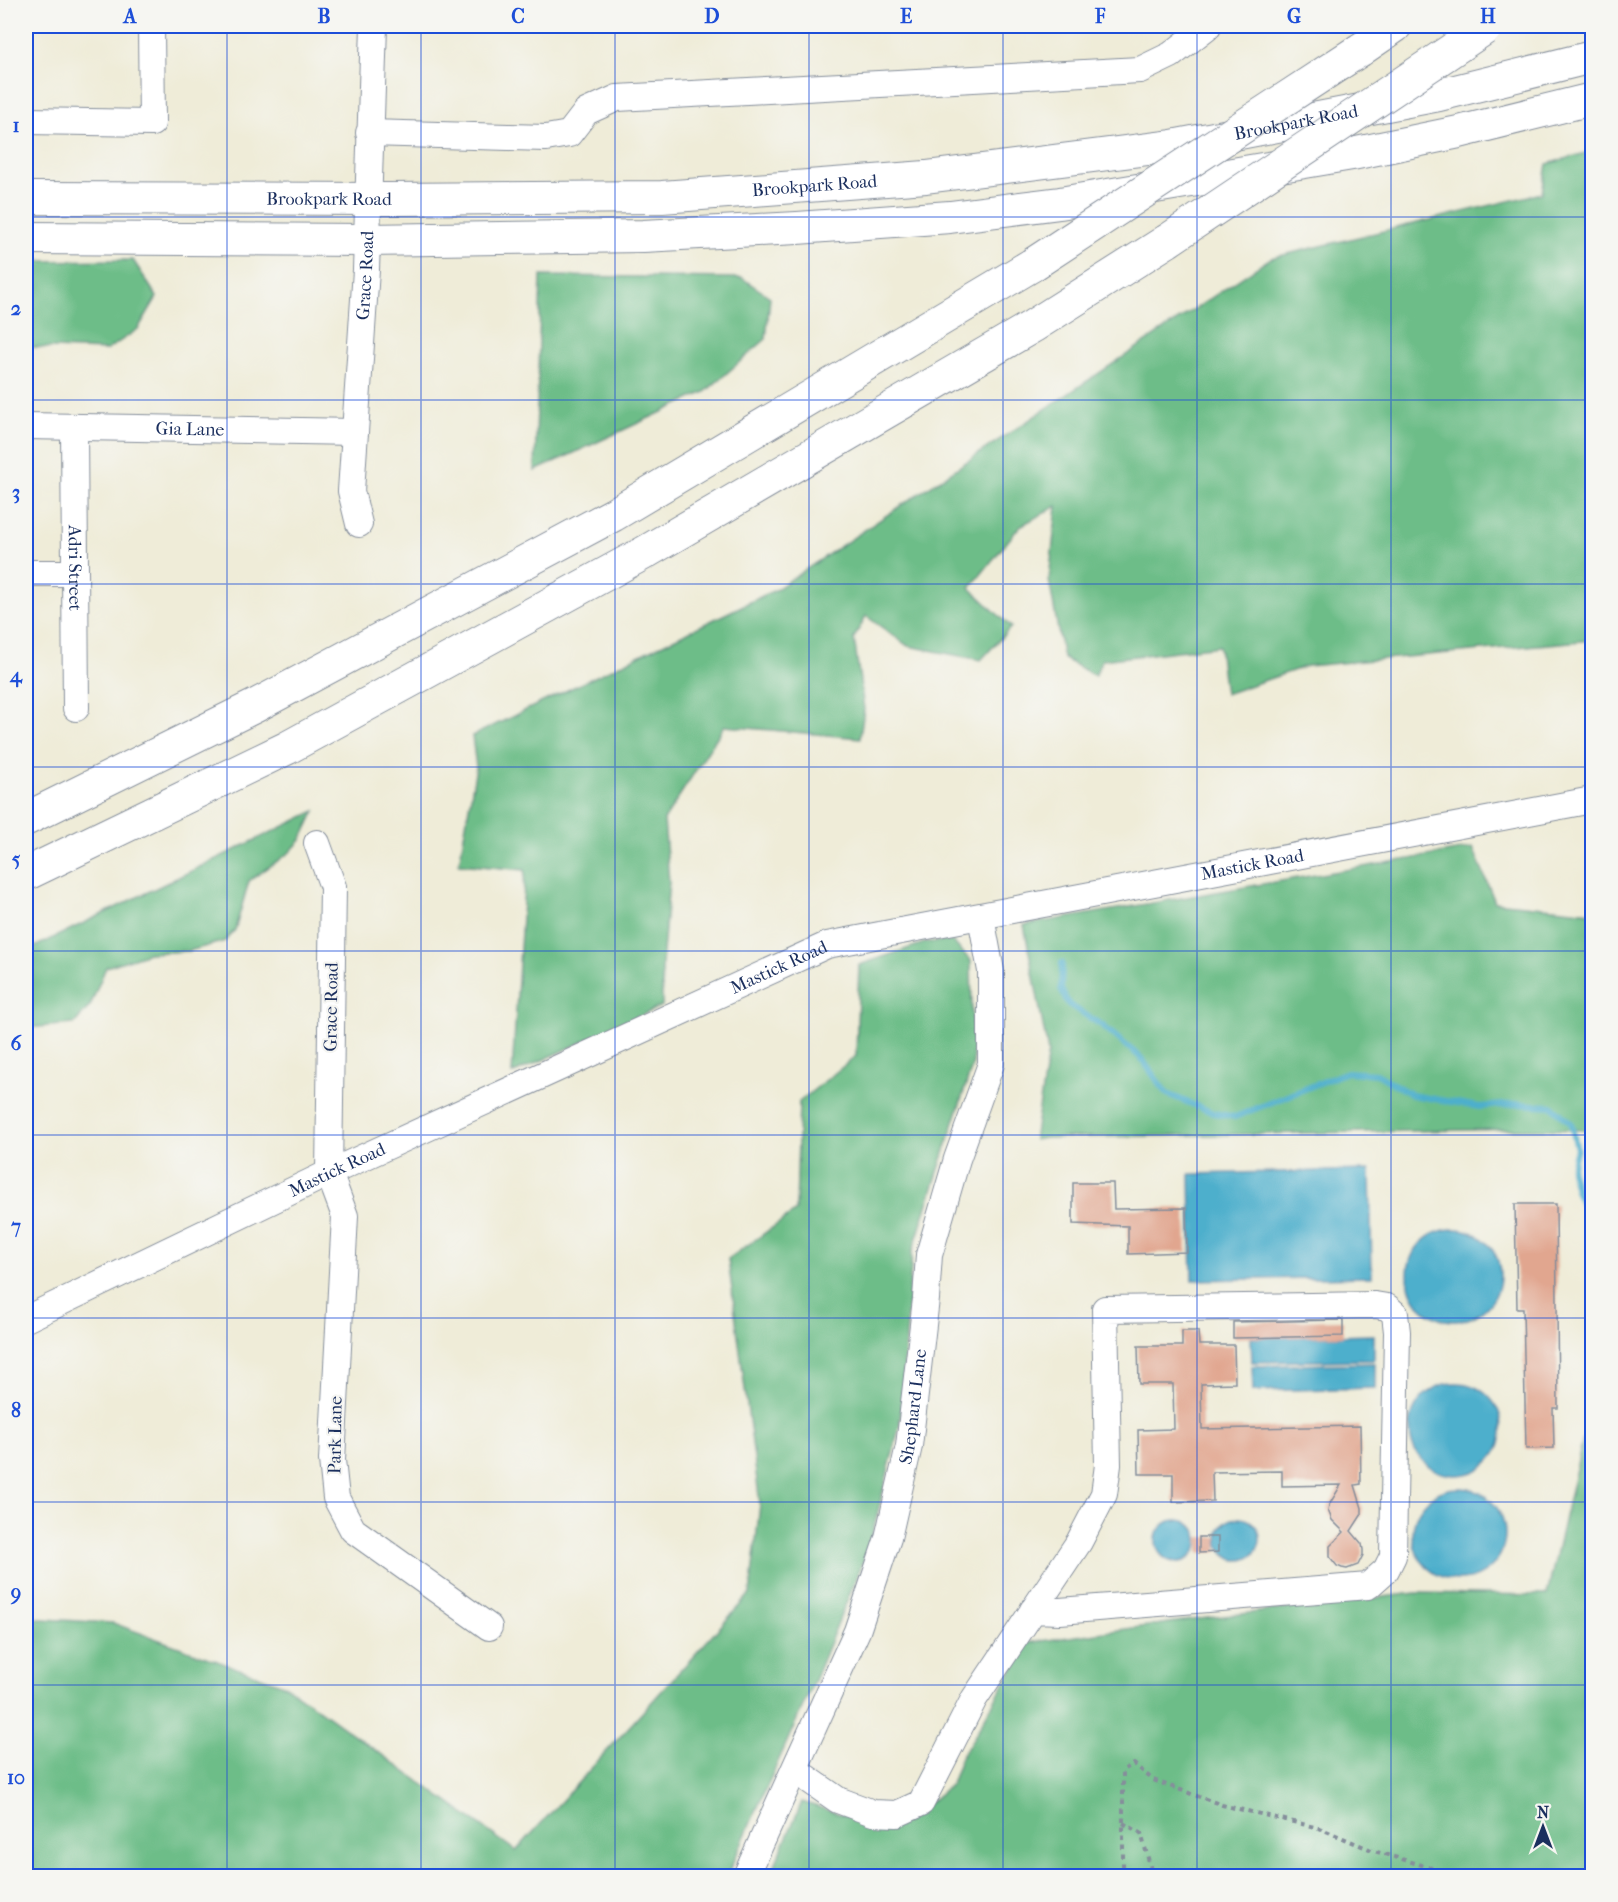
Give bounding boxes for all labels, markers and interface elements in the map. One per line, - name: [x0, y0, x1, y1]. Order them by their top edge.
- text: A: [122, 5, 138, 28]
- text: B: [317, 5, 331, 28]
- text: C: [511, 5, 525, 28]
- text: D: [704, 5, 720, 28]
- text: E: [900, 5, 912, 28]
- text: F: [1094, 5, 1106, 28]
- text: G: [1287, 5, 1301, 28]
- text: H: [1480, 5, 1496, 28]
- street label: Brookpark Road: [1233, 101, 1360, 145]
- text: 1: [12, 114, 20, 137]
- street label: Brookpark Road: [751, 171, 878, 201]
- street label: Brookpark Road: [266, 189, 392, 210]
- street label: Grace Road: [353, 230, 378, 321]
- text: 2: [11, 297, 21, 320]
- street label: Gia Lane: [155, 418, 225, 441]
- text: 3: [12, 481, 20, 504]
- street label: Adri Street: [64, 524, 85, 612]
- text: 4: [9, 664, 23, 688]
- street label: Mastick Road: [1199, 845, 1306, 885]
- text: 5: [12, 848, 21, 871]
- street label: Mastick Road: [727, 936, 831, 999]
- street label: Grace Road: [320, 962, 343, 1052]
- text: 6: [11, 1032, 23, 1055]
- street label: Mastick Road: [286, 1139, 389, 1202]
- text: 7: [10, 1215, 21, 1238]
- street label: Shephard Lane: [895, 1348, 931, 1466]
- street label: Park Lane: [324, 1396, 347, 1474]
- text: 8: [11, 1399, 21, 1422]
- text: 9: [10, 1582, 21, 1605]
- text: 10: [7, 1766, 25, 1789]
- north arrow: [1513, 1797, 1573, 1857]
- text: N: [1537, 1803, 1550, 1822]

